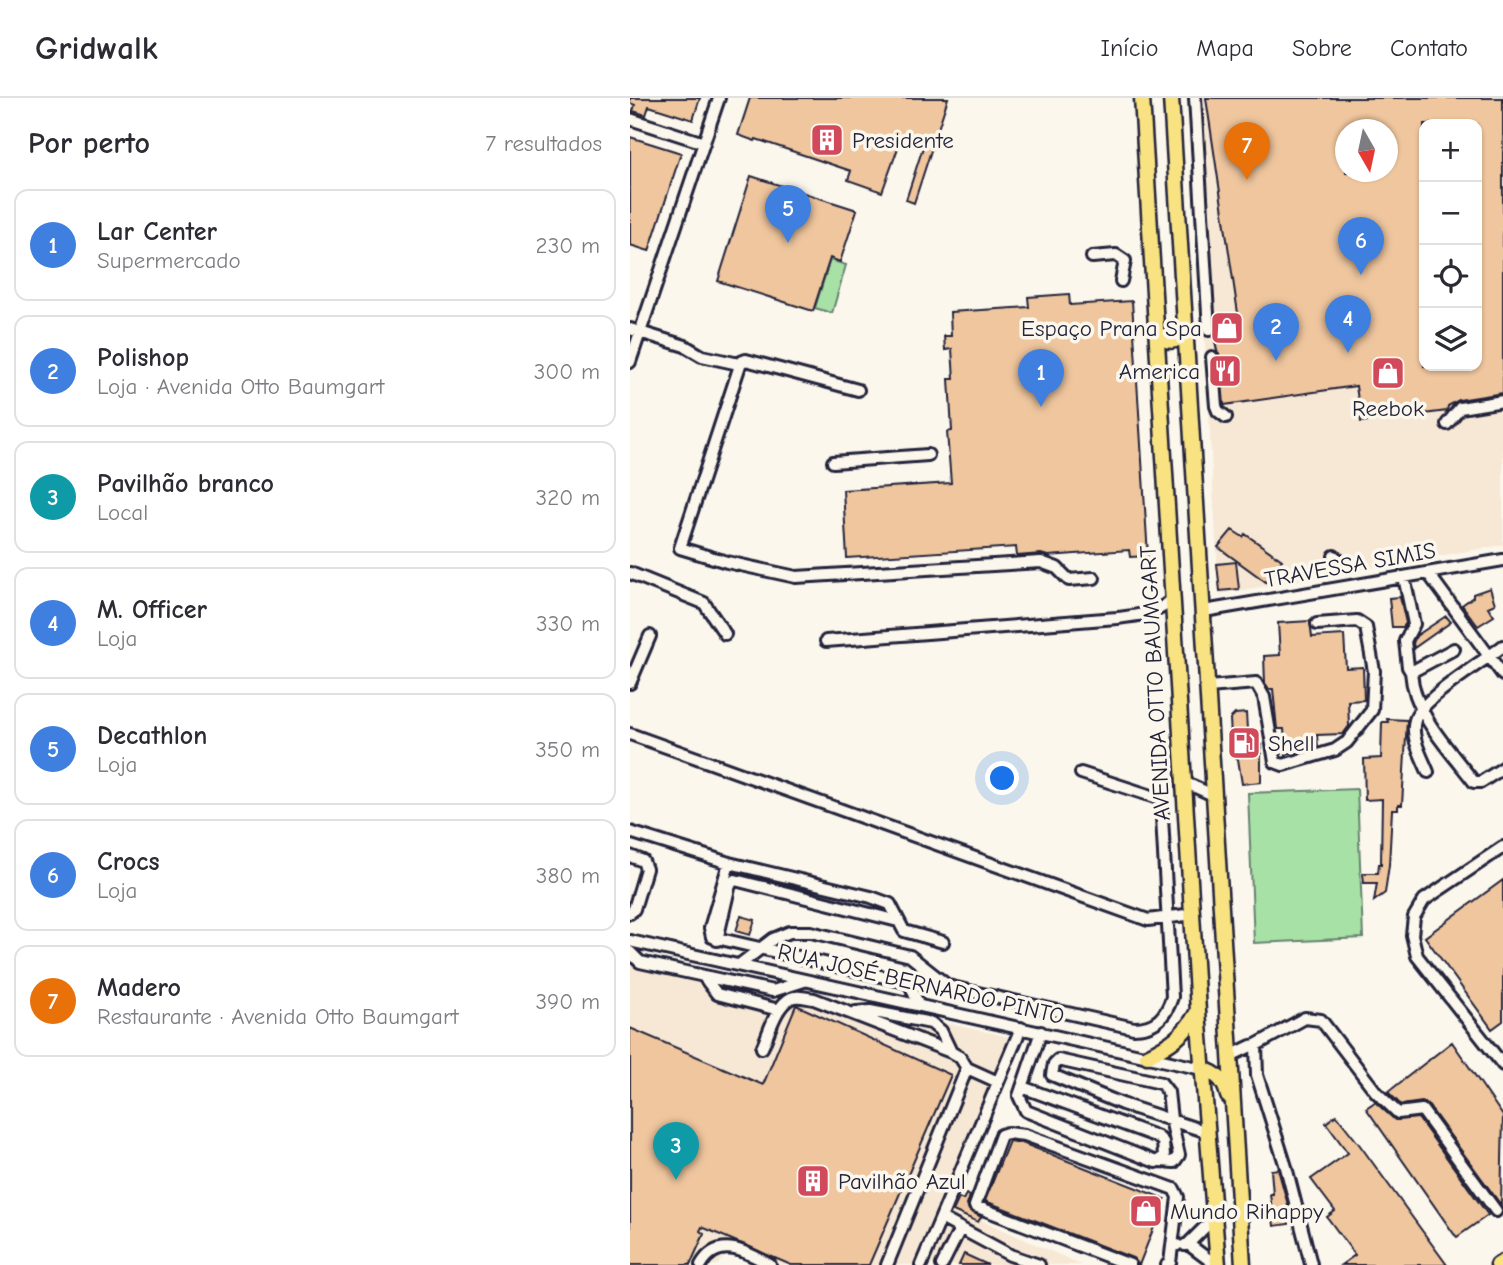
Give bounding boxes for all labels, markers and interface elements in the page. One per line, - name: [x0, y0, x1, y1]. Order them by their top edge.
- text: Gridwalk: [35, 29, 158, 67]
- text: Início: [1100, 34, 1158, 62]
- text: Mapa: [1196, 34, 1254, 62]
- text: Sobre: [1292, 34, 1352, 62]
- text: Contato: [1390, 34, 1468, 62]
- north arrow: [1335, 119, 1398, 182]
- map controls: [1419, 119, 1482, 371]
- button: +: [1419, 119, 1482, 182]
- building icon: Presidente: [808, 121, 846, 159]
- pin: 7: [1224, 122, 1270, 180]
- text: Por perto: [28, 126, 150, 161]
- place label: Presidente: [852, 127, 954, 154]
- text: 7 resultados: [485, 130, 602, 157]
- button: −: [1419, 182, 1482, 245]
- pin: 5: [765, 185, 811, 243]
- text: Lar Center: [97, 217, 217, 247]
- pin: 6: [1338, 217, 1384, 275]
- text: 1: [48, 232, 58, 259]
- text: 230 m: [536, 232, 600, 259]
- button: locate: [1419, 245, 1482, 308]
- text: Supermercado: [97, 247, 241, 274]
- pin: 4: [1325, 295, 1371, 353]
- pin: 2: [1253, 303, 1299, 361]
- button: layers: [1419, 308, 1482, 371]
- shop icon: Espaço Prana Spa: [1208, 309, 1246, 347]
- place label: Espaço Prana Spa: [1021, 315, 1202, 342]
- text: Polishop: [97, 343, 189, 373]
- pin: 1: [1018, 349, 1064, 407]
- restaurant icon: America: [1206, 352, 1244, 390]
- shop icon: Reebok: [1369, 354, 1407, 392]
- text: 2: [47, 358, 59, 385]
- text: 300 m: [534, 358, 600, 385]
- place label: America: [1119, 358, 1200, 385]
- text: Loja · Avenida Otto Baumgart: [97, 373, 384, 400]
- place label: Reebok: [1352, 395, 1424, 422]
- text: Pavilhão branco: [97, 469, 274, 499]
- text: 3: [47, 484, 59, 511]
- text: 320 m: [536, 484, 600, 511]
- text: Local: [97, 499, 148, 526]
- street label: TRAVESSA SIMIS: [1262, 537, 1438, 593]
- street label: AVENIDA OTTO BAUMGART: [1134, 545, 1176, 821]
- text: M. Officer: [97, 595, 207, 625]
- text: 4: [48, 610, 58, 637]
- text: 330 m: [536, 610, 600, 637]
- text: Loja: [97, 625, 137, 652]
- text: Decathlon: [97, 721, 207, 751]
- fuel station icon: Shell: [1225, 724, 1263, 762]
- place label: Shell: [1268, 730, 1315, 757]
- text: 5: [47, 736, 59, 763]
- text: 350 m: [535, 736, 600, 763]
- text: Loja: [97, 751, 137, 778]
- your location: [985, 761, 1019, 795]
- text: Crocs: [97, 847, 159, 877]
- text: 6: [47, 862, 59, 889]
- text: 380 m: [536, 862, 600, 889]
- text: Loja: [97, 877, 137, 904]
- street label: RUA JOSÉ BERNARDO PINTO: [775, 938, 1067, 1030]
- text: Madero: [97, 973, 181, 1003]
- text: 7: [48, 988, 58, 1015]
- text: 390 m: [535, 988, 600, 1015]
- text: Restaurante · Avenida Otto Baumgart: [97, 1003, 459, 1030]
- pin: 3: [653, 1122, 699, 1180]
- building icon: Pavilhão Azul: [794, 1162, 832, 1200]
- place label: Pavilhão Azul: [838, 1168, 966, 1195]
- shop icon: Mundo Rihappy: [1127, 1192, 1165, 1230]
- place label: Mundo Rihappy: [1170, 1198, 1324, 1225]

